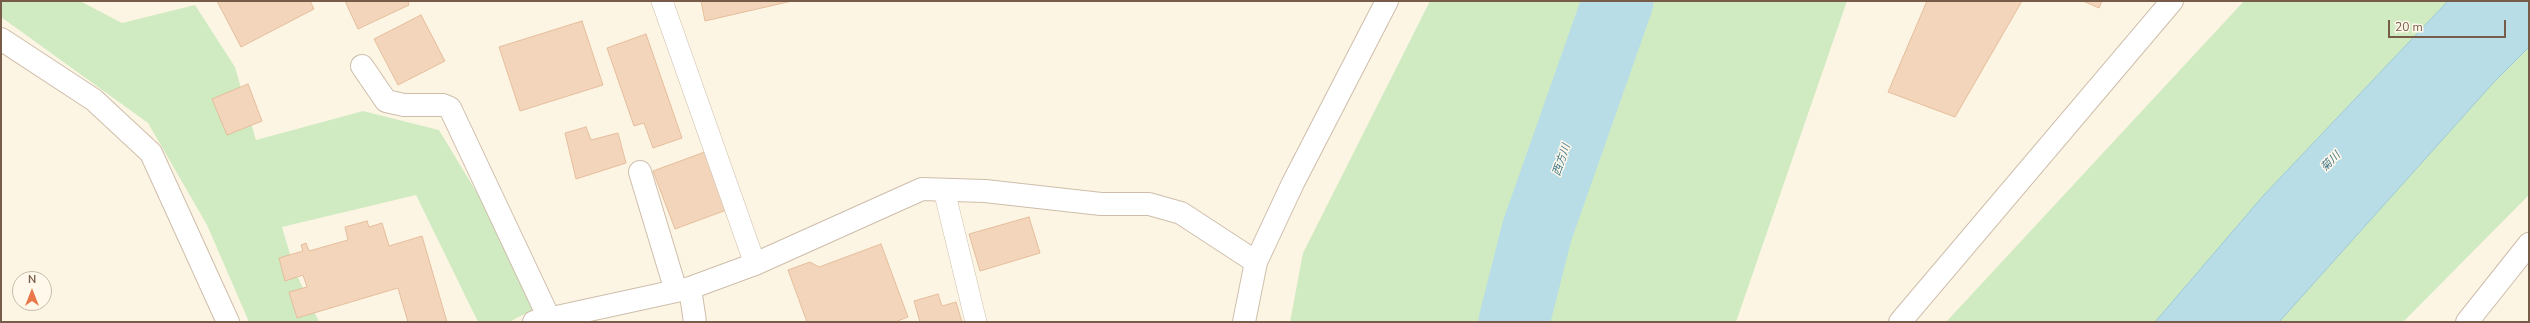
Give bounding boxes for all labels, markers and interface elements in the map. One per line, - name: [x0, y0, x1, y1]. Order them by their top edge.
- scale bar: [2390, 12, 2508, 38]
- text: 20 m: [2395, 19, 2423, 35]
- water label: 西方川: [1550, 142, 1574, 178]
- water label: 菊川: [2319, 150, 2343, 174]
- north arrow: [12, 271, 52, 311]
- text: N: [28, 272, 36, 287]

